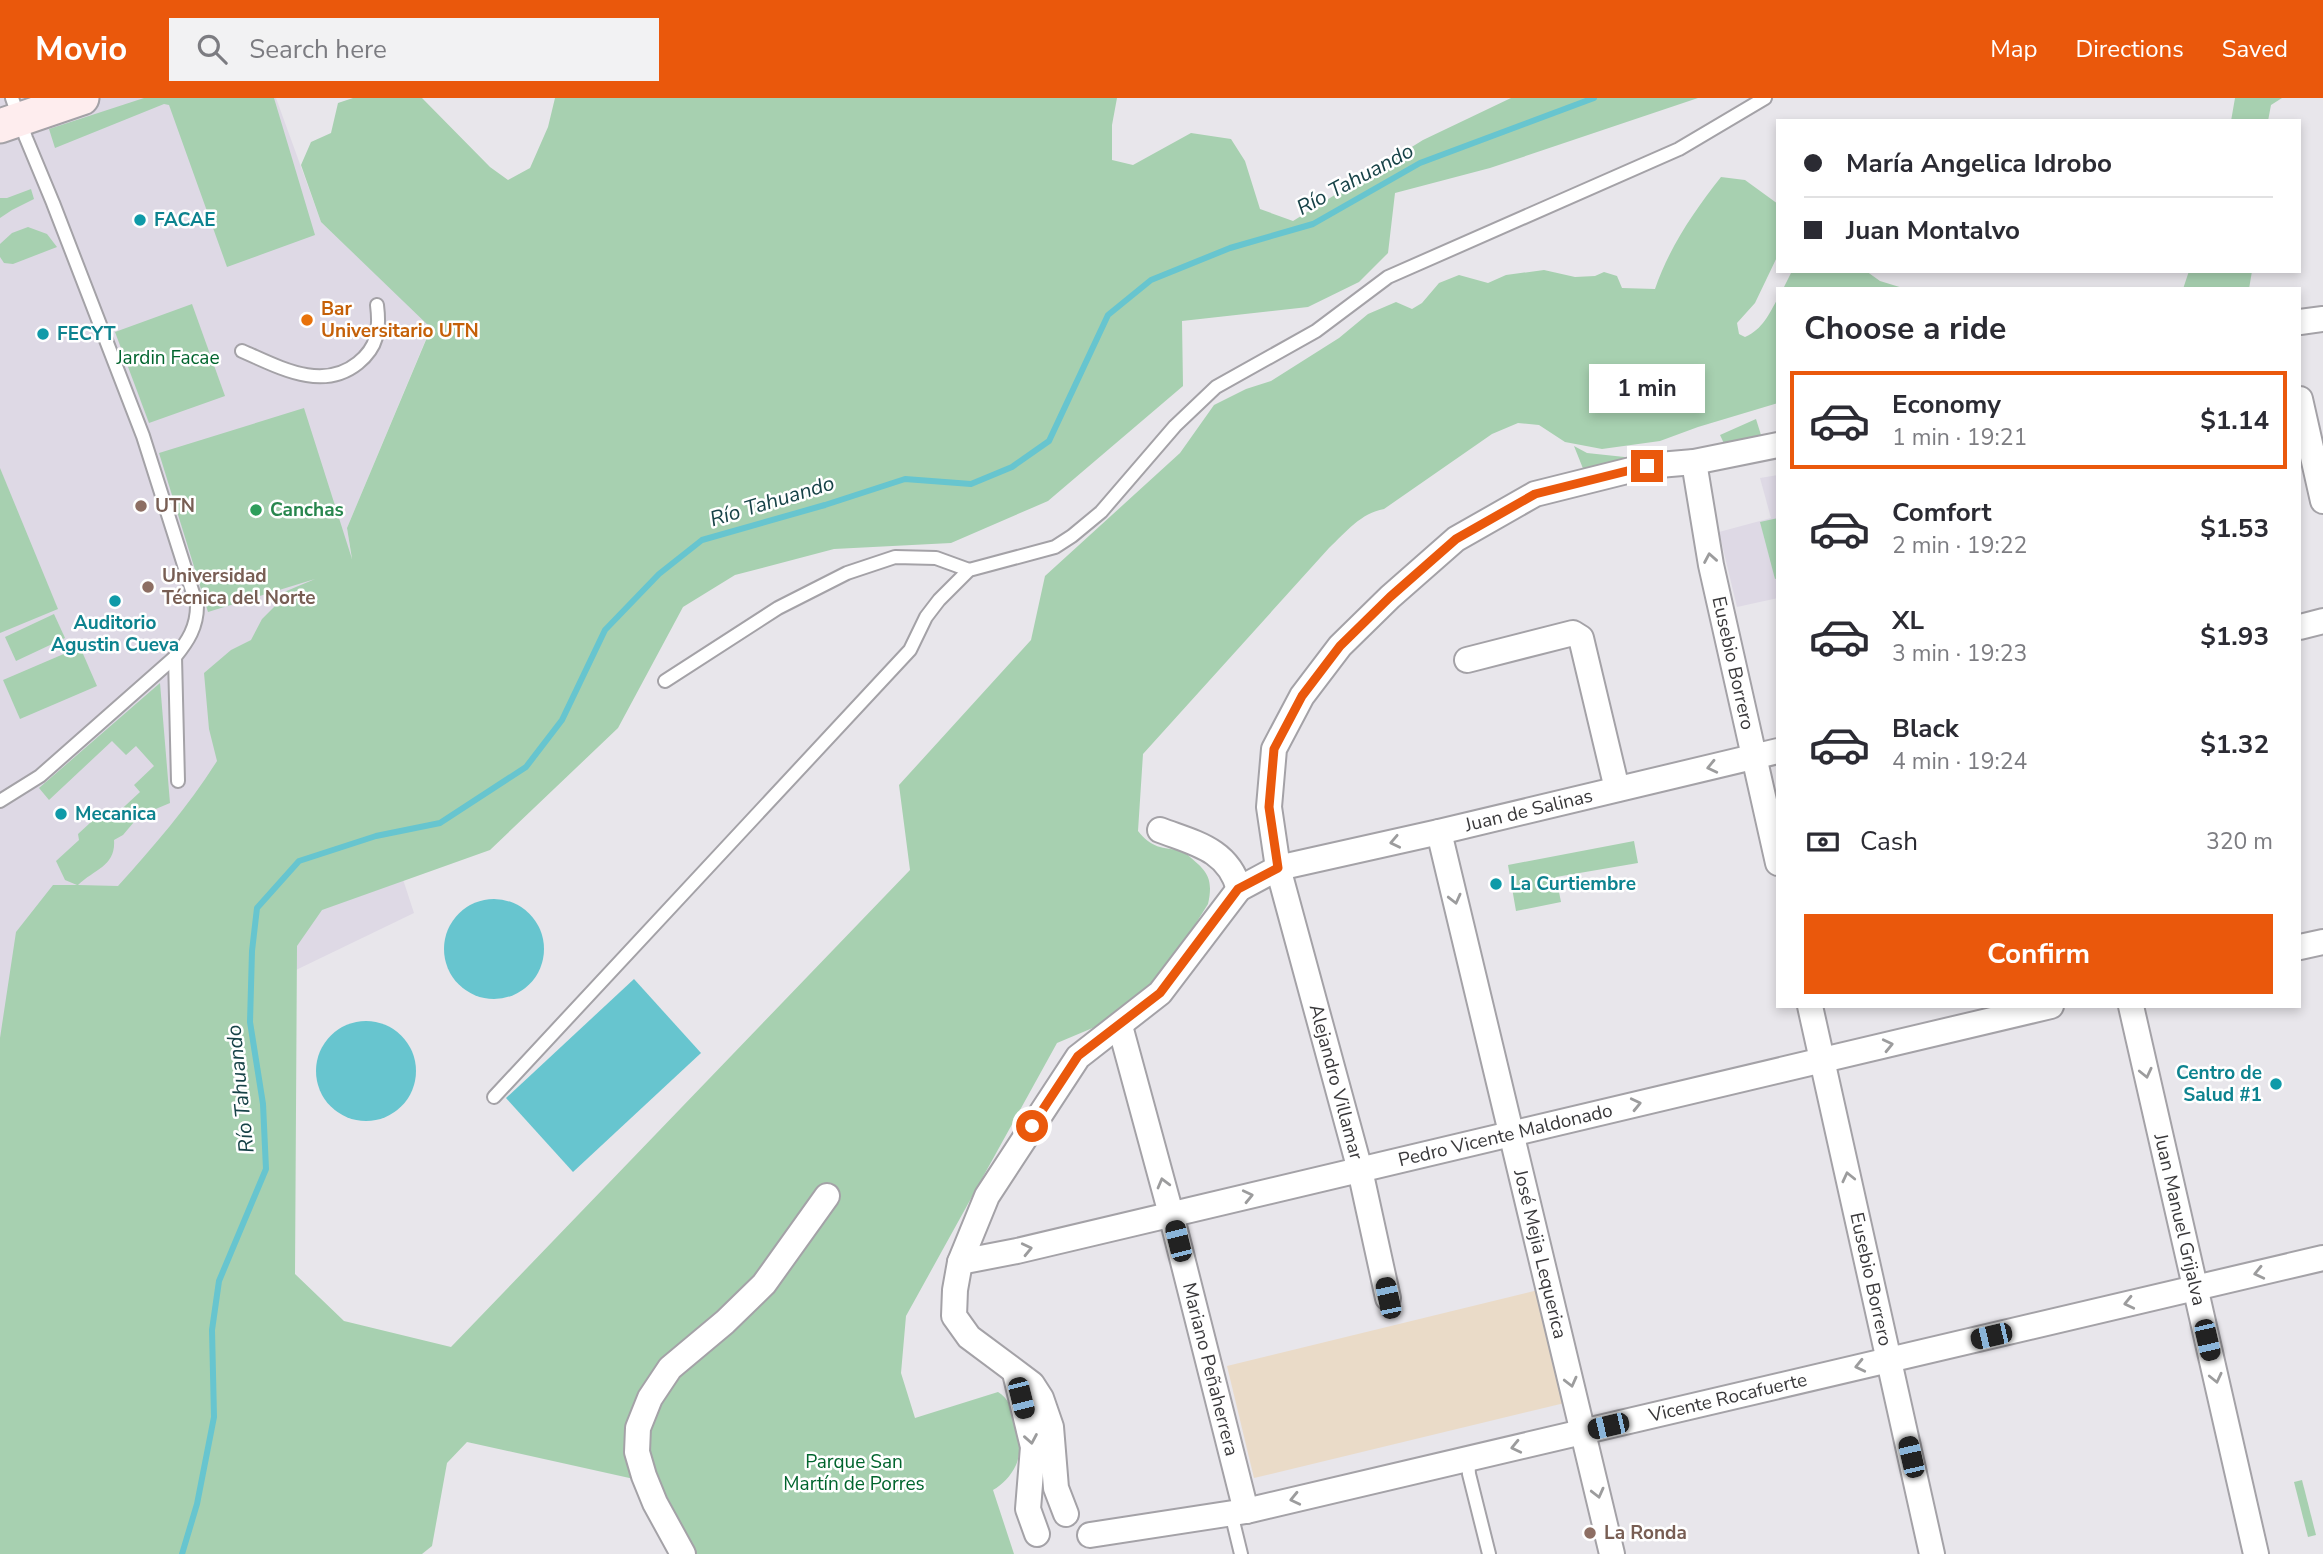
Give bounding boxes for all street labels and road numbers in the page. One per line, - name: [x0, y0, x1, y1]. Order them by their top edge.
- street label: Eusebio Borrero: [1705, 594, 1761, 732]
- street label: Juan de Salinas: [1461, 783, 1595, 839]
- street label: Alejandro Villamar: [1303, 1001, 1369, 1163]
- street label: Pedro Vicente Maldonado: [1396, 1097, 1615, 1173]
- street label: Juan Manuel Grijalva: [2147, 1130, 2212, 1308]
- street label: José Mejia Lequerica: [1507, 1166, 1573, 1341]
- street label: Eusebio Borrero: [1843, 1210, 1898, 1349]
- street label: Mariano Peñaherrera: [1176, 1280, 1245, 1459]
- street label: Vicente Rocafuerte: [1645, 1367, 1810, 1429]

